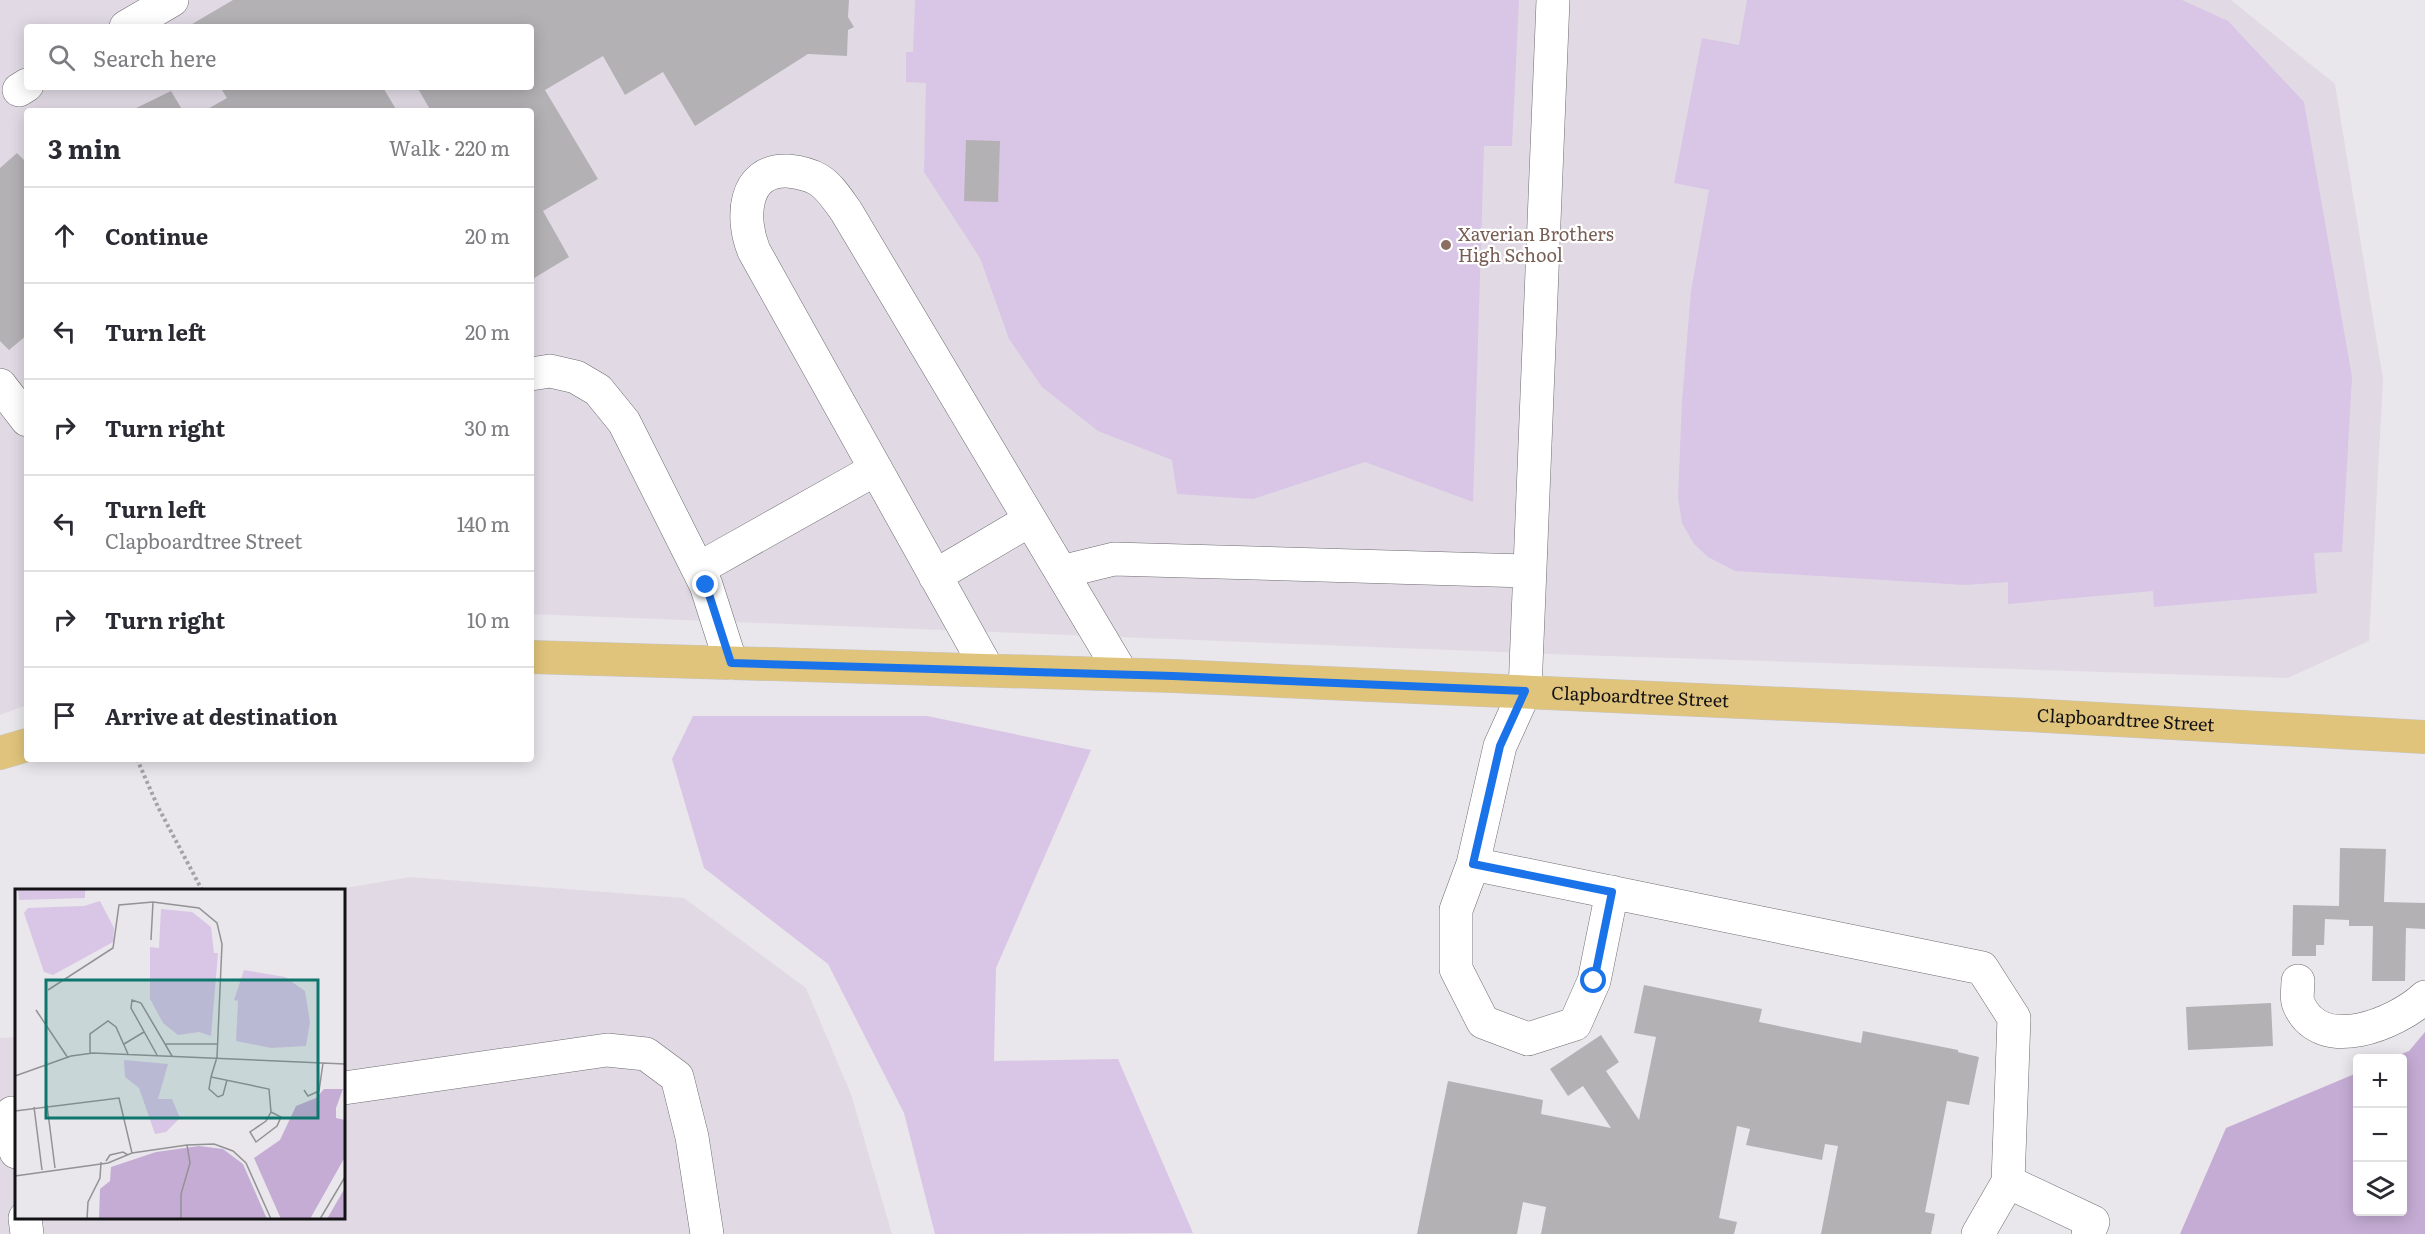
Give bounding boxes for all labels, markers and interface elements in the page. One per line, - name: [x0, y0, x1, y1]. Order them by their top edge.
- search box: [24, 24, 534, 90]
- icon: search: [45, 41, 78, 74]
- text: Search here: [93, 41, 216, 74]
- text: 3 min: [48, 128, 121, 167]
- text: Walk · 220 m: [389, 132, 510, 162]
- icon: ahead: [48, 219, 81, 252]
- text: Continue: [105, 219, 208, 252]
- text: 20 m: [465, 220, 510, 250]
- place label: Xaverian Brothers High School: [1458, 220, 1614, 268]
- marker: Xaverian Brothers High School: [1439, 238, 1453, 252]
- icon: left: [48, 315, 81, 348]
- text: Turn left: [105, 315, 206, 348]
- text: 20 m: [465, 316, 510, 346]
- icon: right: [48, 411, 81, 444]
- text: Turn right: [105, 411, 225, 444]
- text: 30 m: [464, 412, 510, 442]
- text: Turn left: [105, 492, 206, 525]
- icon: left: [48, 507, 81, 540]
- text: 140 m: [457, 508, 510, 538]
- text: Clapboardtree Street: [105, 525, 302, 555]
- route end: [692, 571, 718, 597]
- icon: right: [48, 603, 81, 636]
- text: Turn right: [105, 603, 225, 636]
- text: 10 m: [467, 604, 510, 634]
- street label: Clapboardtree Street: [1551, 678, 1730, 713]
- icon: arrive: [48, 699, 81, 732]
- text: Arrive at destination: [105, 699, 338, 732]
- street label: Clapboardtree Street: [2036, 701, 2216, 737]
- inset map: [15, 889, 345, 1219]
- route start: [1580, 967, 1606, 993]
- map controls: [2353, 1054, 2407, 1216]
- button: +: [2353, 1054, 2407, 1108]
- button: −: [2353, 1108, 2407, 1162]
- button: layers: [2353, 1162, 2407, 1216]

